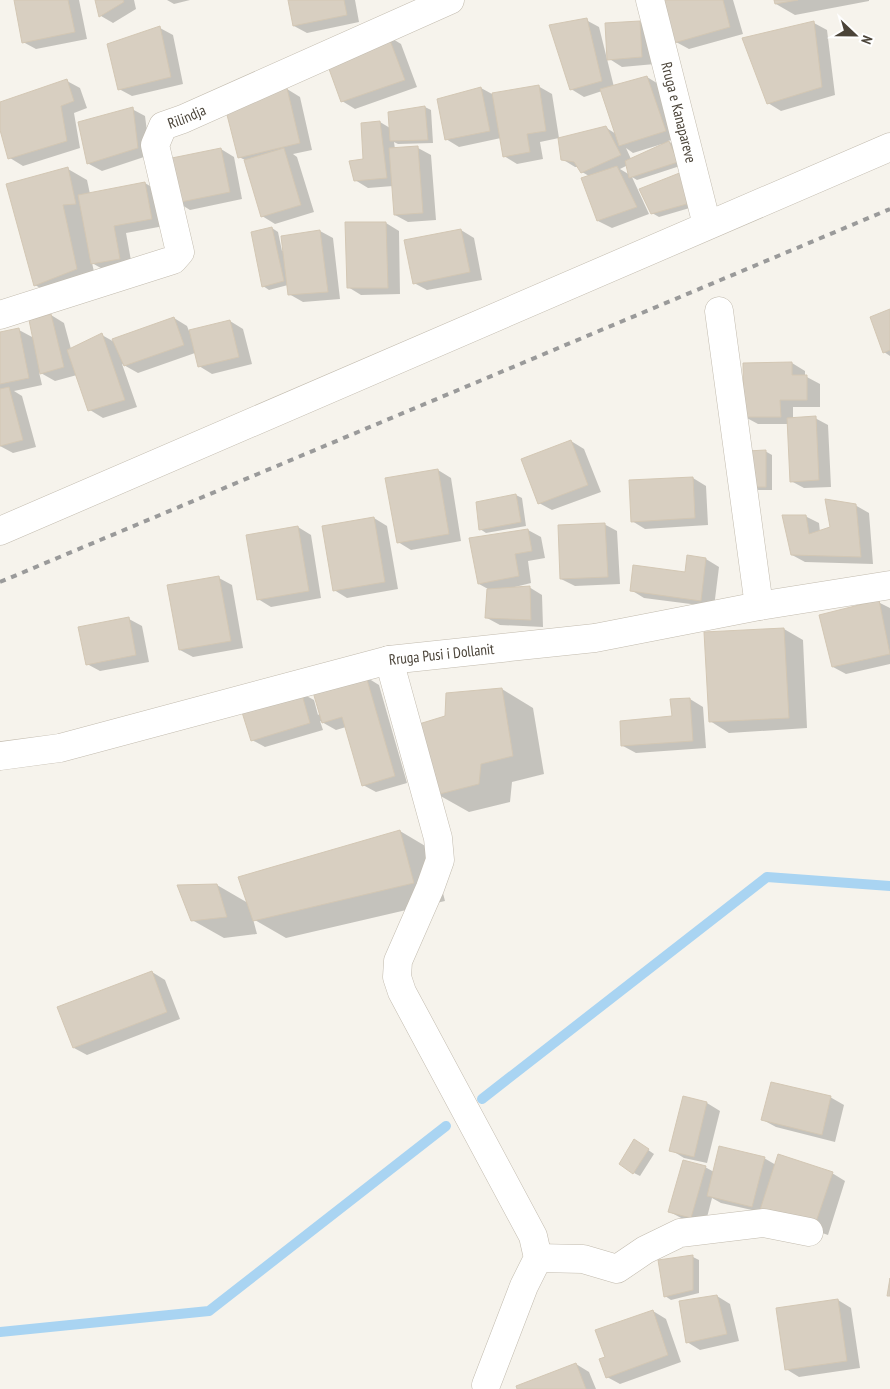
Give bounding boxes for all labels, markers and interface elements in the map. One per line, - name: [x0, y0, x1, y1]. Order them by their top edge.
- north arrow: [830, 10, 880, 60]
- text: N: [857, 33, 877, 47]
- street label: Rruga e Kanapareve: [657, 60, 701, 165]
- street label: Rilindja: [165, 100, 209, 133]
- street label: Rruga Pusi i Dollanit: [388, 639, 495, 669]

